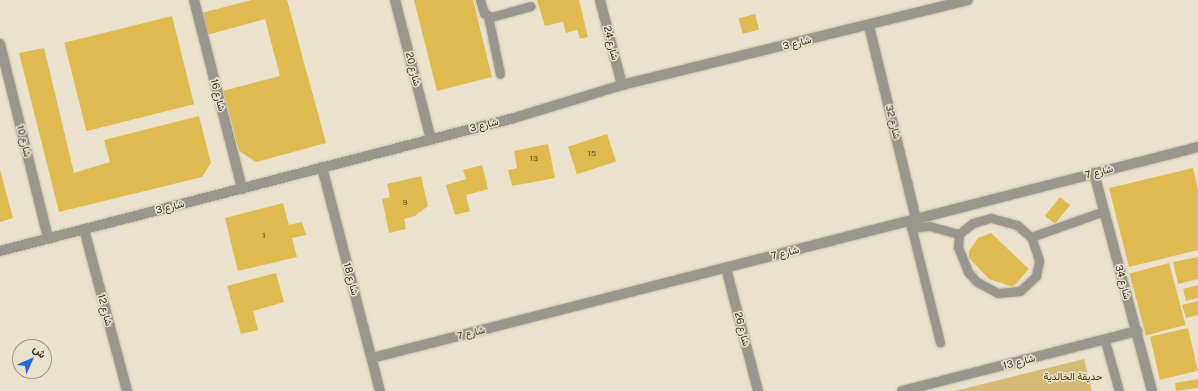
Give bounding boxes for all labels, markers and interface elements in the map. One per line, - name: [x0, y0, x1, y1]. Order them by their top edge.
- street label: شارع 24: [601, 25, 621, 61]
- street label: شارع 3: [782, 34, 812, 52]
- street label: شارع 20: [403, 51, 423, 87]
- street label: شارع 16: [208, 78, 228, 112]
- street label: شارع 32: [883, 104, 903, 140]
- street label: شارع 3: [469, 116, 499, 134]
- street label: شارع 10: [14, 124, 34, 158]
- house number: 15: [588, 149, 596, 159]
- house number: 13: [530, 154, 538, 164]
- street label: شارع 7: [1084, 163, 1114, 181]
- street label: شارع 3: [155, 198, 185, 216]
- house number: 9: [403, 198, 407, 208]
- house number: 1: [262, 231, 266, 241]
- street label: شارع 7: [770, 244, 800, 262]
- street label: شارع 18: [341, 261, 361, 297]
- street label: شارع 34: [1113, 263, 1133, 301]
- street label: شارع 12: [95, 293, 115, 327]
- street label: شارع 26: [732, 311, 752, 347]
- street label: شارع 7: [456, 324, 486, 342]
- north arrow: [12, 339, 52, 379]
- text: ش: [31, 342, 49, 360]
- street label: شارع 13: [1002, 352, 1036, 372]
- park label: حديقة الخالدية: [1044, 371, 1102, 383]

